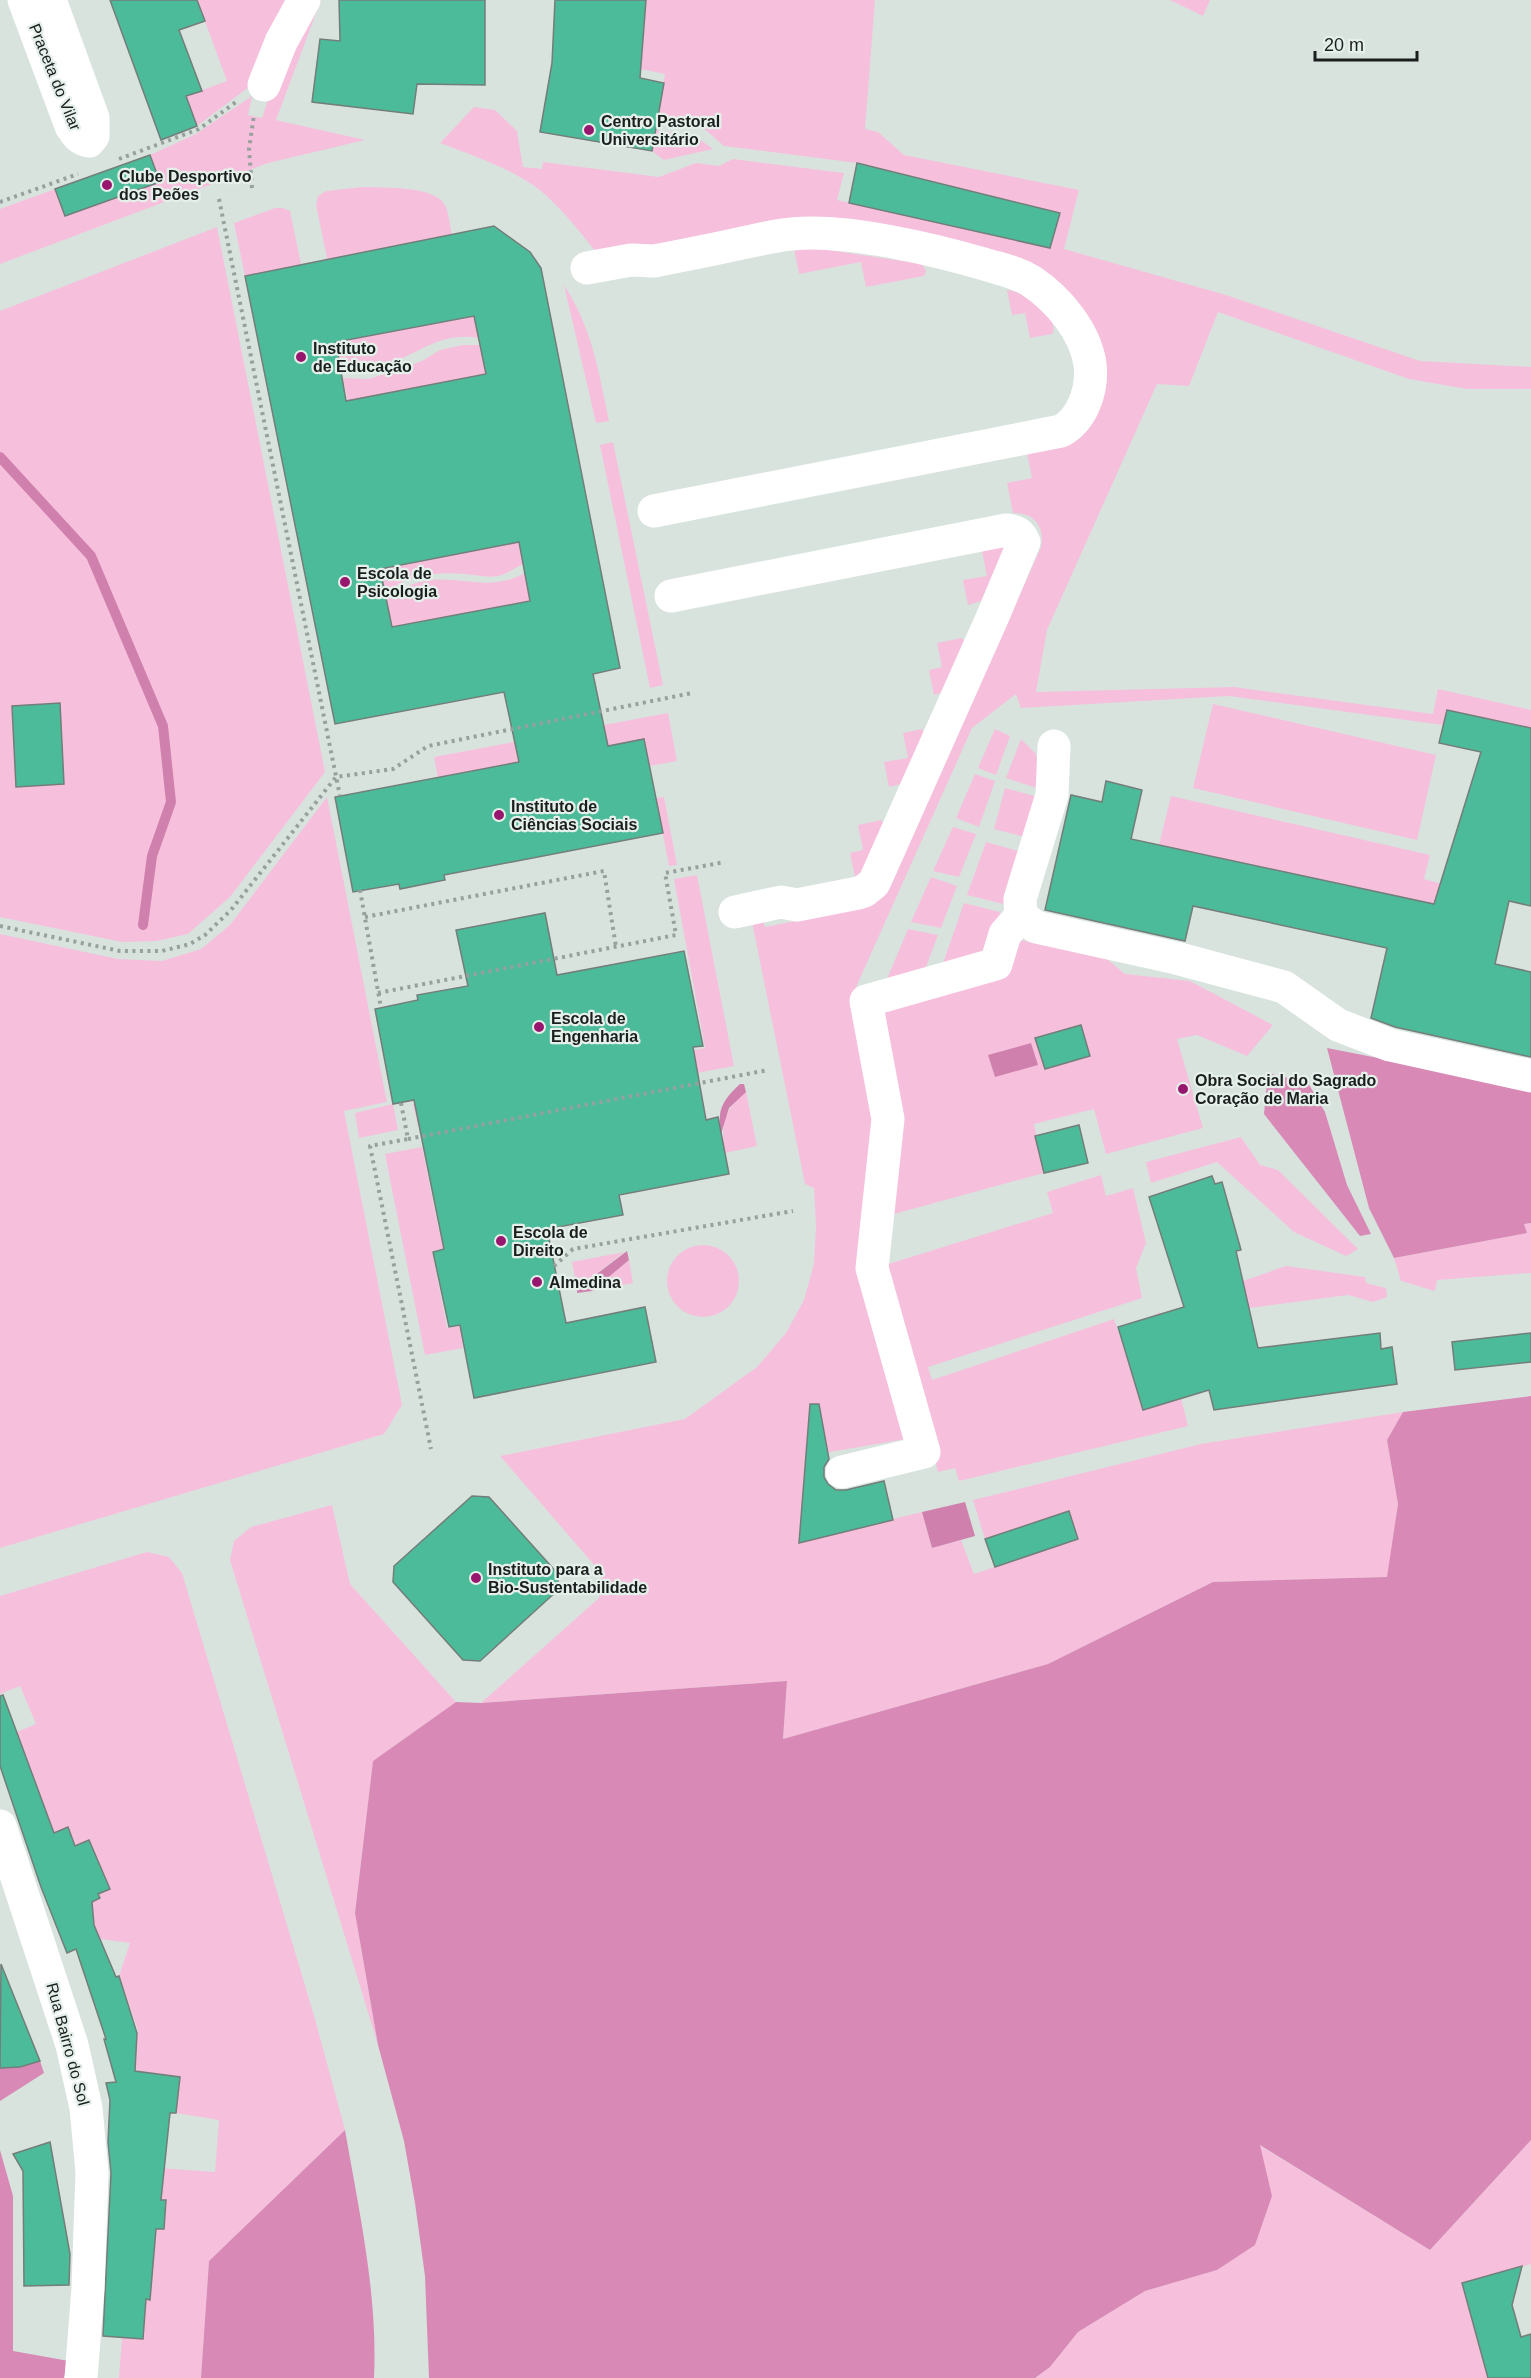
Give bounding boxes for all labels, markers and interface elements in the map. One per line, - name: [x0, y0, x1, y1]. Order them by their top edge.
- street label: Praceta do Vilar: [26, 21, 84, 133]
- scale bar: [1315, 24, 1417, 62]
- text: 20 m: [1324, 35, 1364, 55]
- place label: Centro Pastoral Universitário: [601, 113, 720, 148]
- marker: Centro Pastoral Universitário: [582, 123, 596, 137]
- place label: Clube Desportivo dos Peões: [119, 168, 252, 203]
- marker: Clube Desportivo dos Peões: [100, 178, 114, 192]
- place label: Instituto de Educação: [313, 340, 412, 375]
- marker: Instituto de Educação: [294, 350, 308, 364]
- place label: Escola de Psicologia: [357, 565, 437, 600]
- marker: Escola de Psicologia: [338, 575, 352, 589]
- place label: Instituto de Ciências Sociais: [511, 798, 637, 833]
- marker: Instituto de Ciências Sociais: [492, 808, 506, 822]
- place label: Escola de Engenharia: [551, 1010, 638, 1045]
- marker: Escola de Engenharia: [532, 1020, 546, 1034]
- place label: Obra Social do Sagrado Coração de Maria: [1195, 1072, 1377, 1107]
- marker: Obra Social do Sagrado Coração de Maria: [1176, 1082, 1190, 1096]
- place label: Escola de Direito: [513, 1224, 588, 1259]
- marker: Escola de Direito: [494, 1234, 508, 1248]
- place label: Almedina: [549, 1274, 621, 1291]
- marker: Almedina: [530, 1275, 544, 1289]
- place label: Instituto para a Bio-Sustentabilidade: [488, 1561, 647, 1596]
- marker: Instituto para a Bio-Sustentabilidade: [469, 1571, 483, 1585]
- street label: Rua Bairro do Sol: [43, 1981, 93, 2107]

